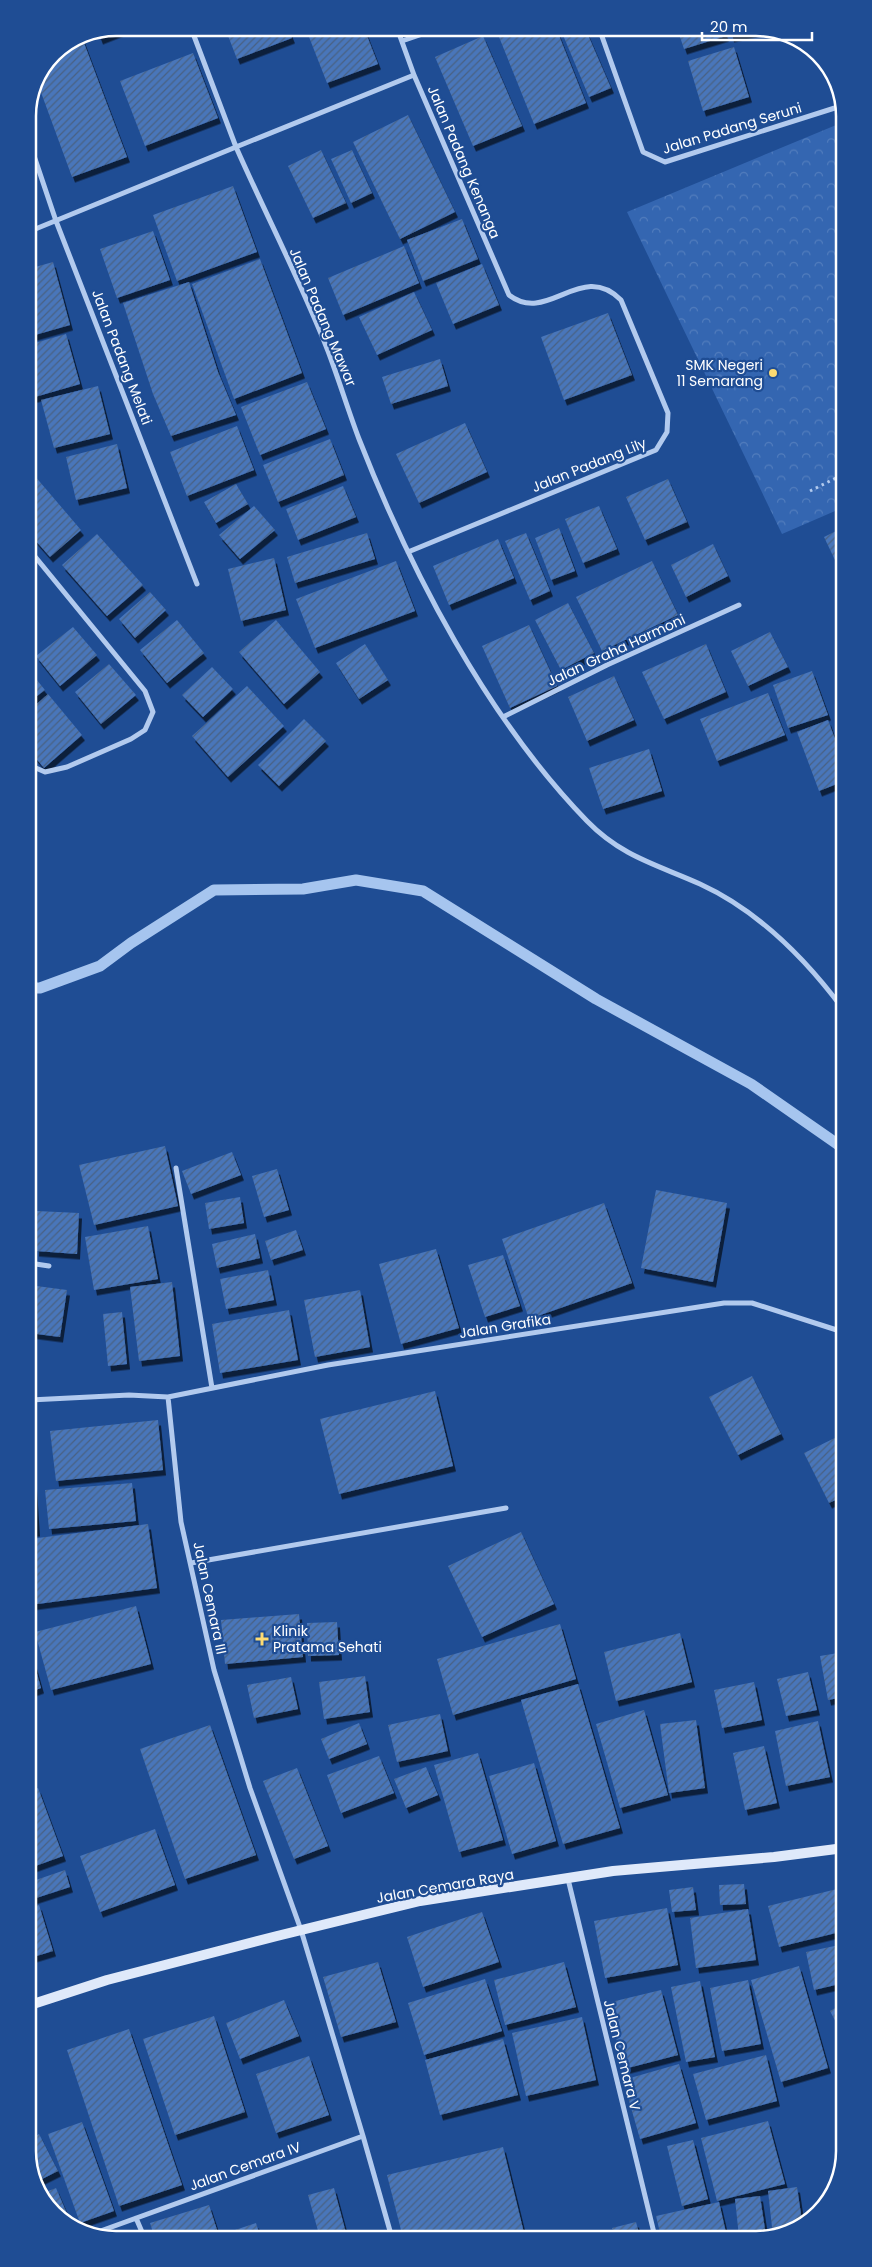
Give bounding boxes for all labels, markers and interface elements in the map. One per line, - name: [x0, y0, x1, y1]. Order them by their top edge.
- scale bar: [702, 10, 812, 42]
- text: 20 m: [710, 16, 748, 37]
- street label: Jalan Padang Kenanga: [423, 82, 505, 242]
- street label: Jalan Padang Seruni: [660, 97, 804, 159]
- street label: Jalan Padang Mawar: [285, 245, 361, 389]
- street label: Jalan Padang Melati: [87, 287, 157, 427]
- place label: SMK Negeri 11 Semarang: [676, 355, 763, 391]
- marker: SMK Negeri 11 Semarang: [767, 367, 779, 379]
- street label: Jalan Padang Lily: [529, 433, 649, 497]
- street label: Jalan Graha Harmoni: [544, 609, 688, 691]
- street label: Jalan Grafika: [458, 1309, 552, 1343]
- street label: Jalan Cemara III: [188, 1540, 232, 1656]
- place label: Klinik Pratama Sehati: [273, 1621, 382, 1657]
- marker: Klinik Pratama Sehati: [255, 1632, 269, 1646]
- street label: Jalan Cemara Raya: [375, 1864, 515, 1908]
- street label: Jalan Cemara V: [599, 1997, 646, 2113]
- street label: Jalan Cemara IV: [187, 2136, 304, 2195]

